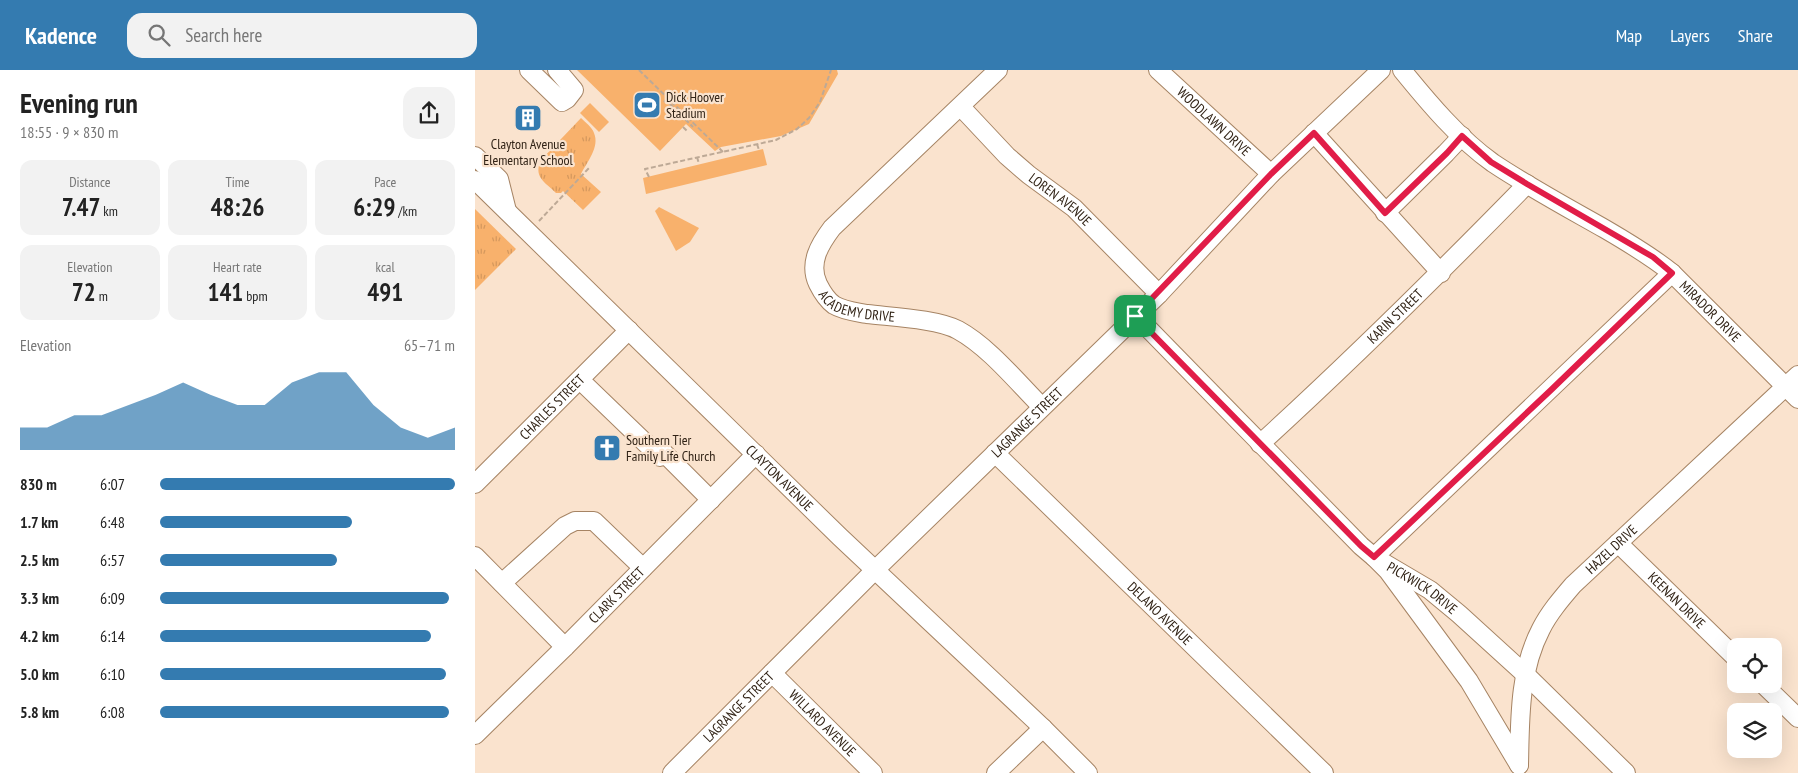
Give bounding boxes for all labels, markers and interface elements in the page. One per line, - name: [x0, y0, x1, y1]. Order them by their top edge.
- search box: [127, 13, 477, 58]
- text: Kadence: [25, 20, 97, 51]
- icon: search: [145, 21, 173, 49]
- text: Search here: [185, 23, 262, 47]
- text: Map: [1616, 24, 1642, 47]
- text: Layers: [1670, 24, 1710, 47]
- text: Share: [1738, 24, 1773, 47]
- street label: WOODLAWN DRIVE: [1173, 83, 1255, 160]
- text: Evening run: [20, 84, 138, 121]
- button: share: [403, 87, 455, 139]
- place label: Dick Hoover Stadium: [666, 88, 724, 122]
- sports icon: Dick Hoover Stadium: [632, 90, 662, 120]
- building icon: Clayton Avenue Elementary School: [513, 103, 543, 133]
- text: 18:55 · 9 × 830 m: [20, 122, 118, 142]
- place label: Clayton Avenue Elementary School: [483, 135, 574, 169]
- street label: LOREN AVENUE: [1025, 169, 1095, 230]
- text: Distance: [69, 173, 110, 191]
- text: Time: [225, 173, 250, 191]
- text: Pace: [374, 173, 396, 191]
- text: 7.47: [62, 191, 100, 223]
- text: 48:26: [210, 191, 265, 223]
- text: 6:29: [353, 191, 395, 223]
- text: km: [100, 202, 118, 220]
- text: /km: [395, 202, 417, 220]
- text: Elevation: [67, 258, 112, 276]
- text: Heart rate: [213, 258, 262, 276]
- text: kcal: [376, 258, 395, 276]
- text: 72: [72, 276, 96, 308]
- text: 141: [207, 276, 243, 308]
- text: 491: [367, 276, 403, 308]
- street label: MIRADOR DRIVE: [1676, 277, 1745, 346]
- street label: KARIN STREET: [1363, 284, 1427, 347]
- text: m: [96, 287, 108, 305]
- text: bpm: [243, 287, 268, 305]
- street label: ACADEMY DRIVE: [815, 287, 896, 326]
- pin: [1114, 295, 1156, 337]
- icon: arrive: [1121, 302, 1149, 330]
- text: Elevation: [20, 335, 71, 355]
- text: 65–71 m: [404, 335, 455, 355]
- street label: CHARLES STREET: [516, 370, 589, 443]
- street label: LAGRANGE STREET: [987, 383, 1067, 461]
- place label: Southern Tier Family Life Church: [626, 431, 715, 465]
- church icon: Southern Tier Family Life Church: [592, 433, 622, 463]
- street label: CLAYTON AVENUE: [742, 441, 817, 515]
- text: 830 m: [20, 474, 57, 494]
- text: 6:07: [100, 474, 125, 494]
- text: 1.7 km: [20, 512, 58, 532]
- text: 6:48: [100, 512, 125, 532]
- street label: HAZEL DRIVE: [1582, 521, 1641, 578]
- text: 2.5 km: [20, 550, 59, 570]
- text: 6:57: [100, 550, 125, 570]
- street label: PICKWICK DRIVE: [1384, 558, 1461, 618]
- street label: CLARK STREET: [585, 562, 649, 627]
- street label: KEENAN DRIVE: [1644, 568, 1709, 632]
- street label: DELANO AVENUE: [1124, 578, 1196, 649]
- text: 3.3 km: [20, 588, 59, 608]
- text: 6:09: [100, 588, 125, 608]
- text: 4.2 km: [20, 626, 59, 646]
- text: 6:14: [100, 626, 125, 646]
- map controls: [1727, 638, 1782, 758]
- button: locate: [1727, 638, 1782, 693]
- text: 5.0 km: [20, 664, 59, 684]
- text: 6:10: [100, 664, 125, 684]
- street label: LAGRANGE STREET: [699, 667, 778, 746]
- street label: WILLARD AVENUE: [785, 686, 860, 760]
- text: 5.8 km: [20, 702, 59, 722]
- text: 6:08: [100, 702, 125, 722]
- button: layers: [1727, 703, 1782, 758]

